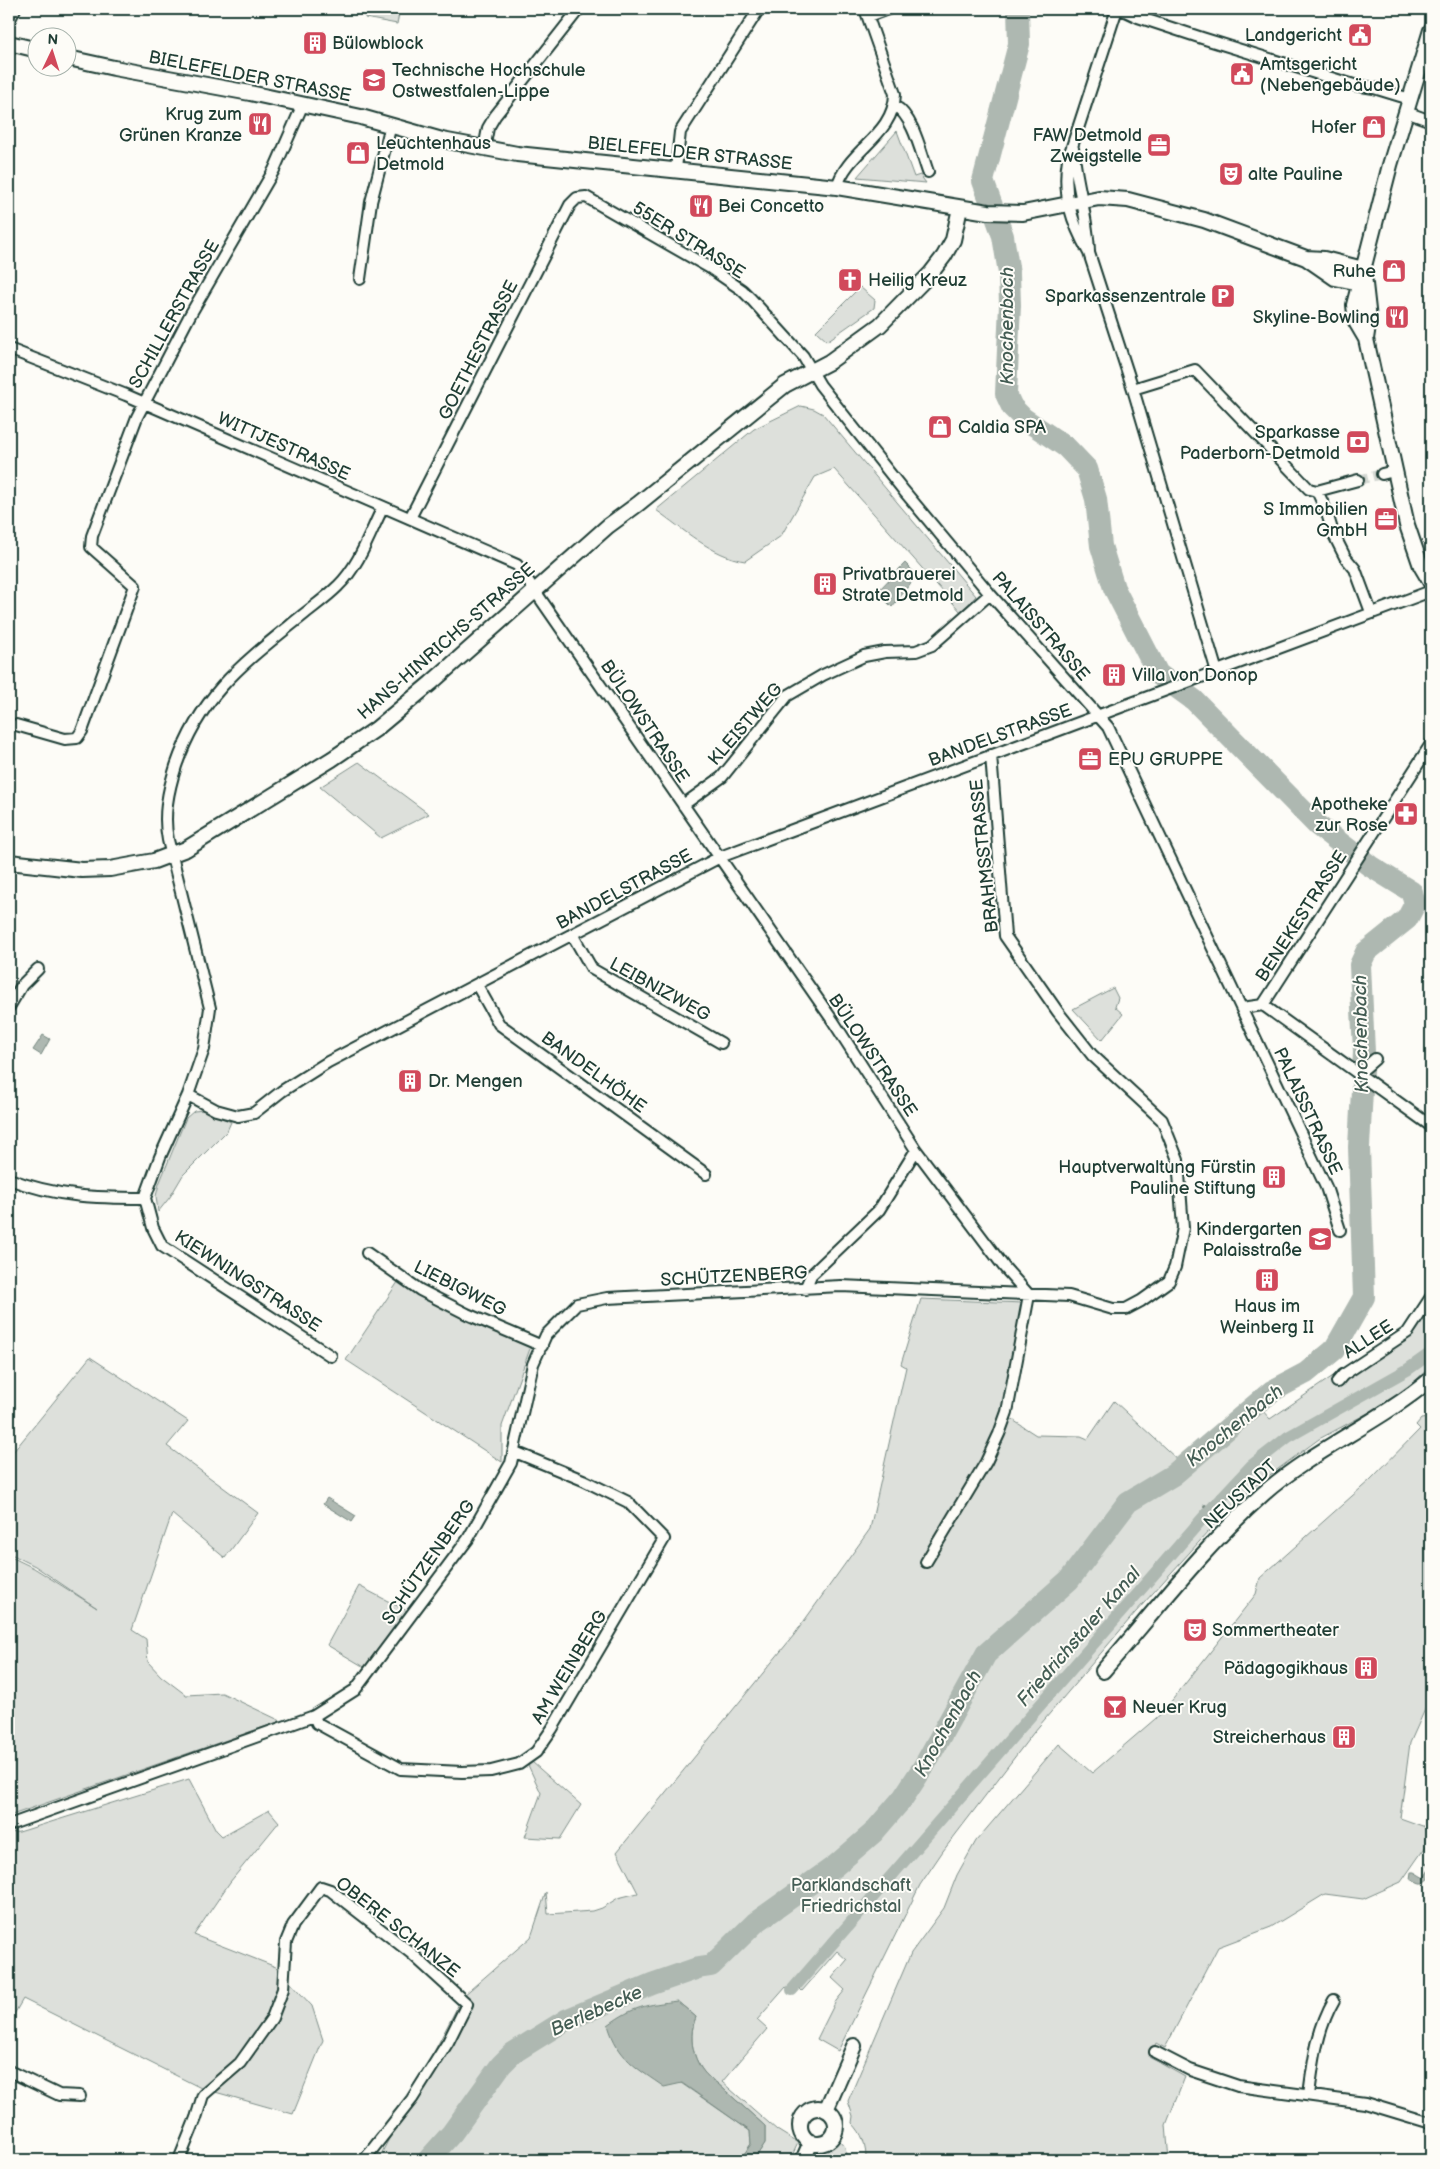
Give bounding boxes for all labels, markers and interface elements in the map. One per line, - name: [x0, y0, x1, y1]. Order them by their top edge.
- public building icon: Landgericht: [1347, 22, 1373, 48]
- place label: Landgericht: [1245, 25, 1342, 46]
- north arrow: [28, 28, 78, 78]
- building icon: Bülowblock: [302, 30, 328, 56]
- text: N: [47, 31, 59, 48]
- place label: Bülowblock: [332, 33, 423, 54]
- street label: BIELEFELDER STRASSE: [147, 47, 353, 106]
- place label: Amtsgericht (Nebengebäude): [1260, 54, 1401, 96]
- place label: Technische Hochschule Ostwestfalen-Lippe: [392, 60, 586, 102]
- public building icon: Amtsgericht (Nebengebäude): [1229, 61, 1255, 87]
- school or university icon: Technische Hochschule Ostwestfalen-Lippe: [361, 67, 387, 93]
- place label: Krug zum Grünen Kranze: [119, 104, 242, 146]
- restaurant icon: Krug zum Grünen Kranze: [247, 111, 273, 137]
- shop icon: Hofer: [1361, 114, 1387, 140]
- place label: Hofer: [1311, 117, 1356, 138]
- place label: FAW Detmold Zweigstelle: [1033, 125, 1142, 167]
- street label: BIELEFELDER STRASSE: [586, 132, 794, 175]
- office icon: FAW Detmold Zweigstelle: [1146, 132, 1172, 158]
- place label: Leuchtenhaus Detmold: [376, 133, 491, 175]
- shop icon: Leuchtenhaus Detmold: [345, 140, 371, 166]
- theatre icon: alte Pauline: [1218, 161, 1244, 187]
- place label: alte Pauline: [1248, 164, 1343, 185]
- restaurant icon: Bei Concetto: [688, 193, 714, 219]
- place label: Bei Concetto: [718, 196, 824, 217]
- street label: 55ER STRASSE: [629, 197, 749, 283]
- street label: SCHILLERSTRASSE: [125, 236, 224, 392]
- shop icon: Ruhe: [1381, 258, 1407, 284]
- place label: Ruhe: [1333, 261, 1376, 282]
- church icon: Heilig Kreuz: [837, 267, 863, 293]
- water label: Knochenbach: [996, 267, 1019, 385]
- place label: Heilig Kreuz: [868, 270, 967, 291]
- street label: GOETHESTRASSE: [434, 277, 523, 423]
- parking icon: Sparkassenzentrale: [1210, 283, 1236, 309]
- place label: Sparkassenzentrale: [1045, 286, 1206, 307]
- restaurant icon: Skyline-Bowling: [1384, 304, 1410, 330]
- place label: Skyline-Bowling: [1253, 307, 1380, 328]
- street label: WITTJESTRASSE: [214, 408, 353, 485]
- shop icon: Caldia SPA: [927, 414, 953, 440]
- place label: Caldia SPA: [958, 417, 1046, 438]
- place label: Sparkasse Paderborn-Detmold: [1180, 422, 1340, 464]
- bank icon: Sparkasse Paderborn-Detmold: [1345, 429, 1371, 455]
- place label: S Immobilien GmbH: [1263, 499, 1368, 541]
- office icon: S Immobilien GmbH: [1373, 506, 1399, 532]
- street label: HANS-HINRICHS-STRASSE: [353, 559, 539, 724]
- place label: Privatbrauerei Strate Detmold: [842, 564, 964, 606]
- street label: PALAISSTRASSE: [988, 567, 1094, 685]
- building icon: Privatbrauerei Strate Detmold: [812, 571, 838, 597]
- street label: BÜLOWSTRASSE: [596, 655, 694, 787]
- building icon: Villa von Donop: [1101, 662, 1127, 688]
- place label: Villa von Donop: [1132, 665, 1258, 686]
- street label: KLEISTWEG: [704, 679, 787, 770]
- street label: BANDELSTRASSE: [926, 700, 1075, 771]
- office icon: EPU GRUPPE: [1077, 746, 1103, 772]
- place label: EPU GRUPPE: [1108, 749, 1223, 770]
- street label: BRAHMSSTRASSE: [966, 778, 1003, 934]
- place label: Apotheke zur Rose: [1311, 794, 1388, 836]
- pharmacy icon: Apotheke zur Rose: [1393, 801, 1419, 827]
- street label: BANDELSTRASSE: [553, 845, 696, 934]
- street label: BENEKESTRASSE: [1251, 847, 1352, 986]
- street label: LEIBNIZWEG: [606, 953, 714, 1026]
- water label: Knochenbach: [1349, 975, 1374, 1093]
- street label: BÜLOWSTRASSE: [824, 989, 922, 1121]
- street label: BANDELHÖHE: [537, 1026, 651, 1118]
- street label: PALAISSTRASSE: [1269, 1044, 1346, 1178]
- building icon: Dr. Mengen: [397, 1068, 423, 1094]
- place label: Dr. Mengen: [428, 1071, 523, 1092]
- place label: Hauptverwaltung Fürstin Pauline Stiftung: [1058, 1157, 1256, 1199]
- building icon: Hauptverwaltung Fürstin Pauline Stiftung: [1261, 1164, 1287, 1190]
- place label: Kindergarten Palaisstraße: [1196, 1219, 1302, 1261]
- street label: KIEWNINGSTRASSE: [171, 1226, 325, 1337]
- school or university icon: Kindergarten Palaisstraße: [1307, 1226, 1333, 1252]
- street label: LIEBIGWEG: [410, 1256, 509, 1321]
- street label: SCHÜTZENBERG: [660, 1261, 808, 1291]
- building icon: Haus im Weinberg II: [1254, 1267, 1280, 1293]
- place label: Haus im Weinberg II: [1220, 1296, 1314, 1338]
- street label: ALLEE: [1339, 1315, 1397, 1363]
- water label: Knochenbach: [1182, 1380, 1288, 1472]
- street label: NEUSTADT: [1199, 1455, 1281, 1533]
- street label: SCHÜTZENBERG: [377, 1495, 479, 1629]
- water label: Friedrichstaler Kanal: [1012, 1562, 1146, 1711]
- street label: AM WEINBERG: [527, 1607, 612, 1728]
- theatre icon: Sommertheater: [1182, 1617, 1208, 1643]
- place label: Sommertheater: [1212, 1620, 1339, 1641]
- building icon: Pädagogikhaus: [1353, 1655, 1379, 1681]
- place label: Pädagogikhaus: [1224, 1658, 1348, 1679]
- water label: Knochenbach: [910, 1667, 987, 1781]
- bar icon: Neuer Krug: [1102, 1694, 1128, 1720]
- place label: Neuer Krug: [1132, 1697, 1227, 1718]
- building icon: Streicherhaus: [1331, 1724, 1357, 1750]
- place label: Streicherhaus: [1213, 1727, 1326, 1748]
- street label: OBERE SCHANZE: [332, 1873, 464, 1982]
- park label: Parklandschaft Friedrichstal: [791, 1875, 912, 1917]
- water label: Berlebecke: [547, 1981, 646, 2042]

